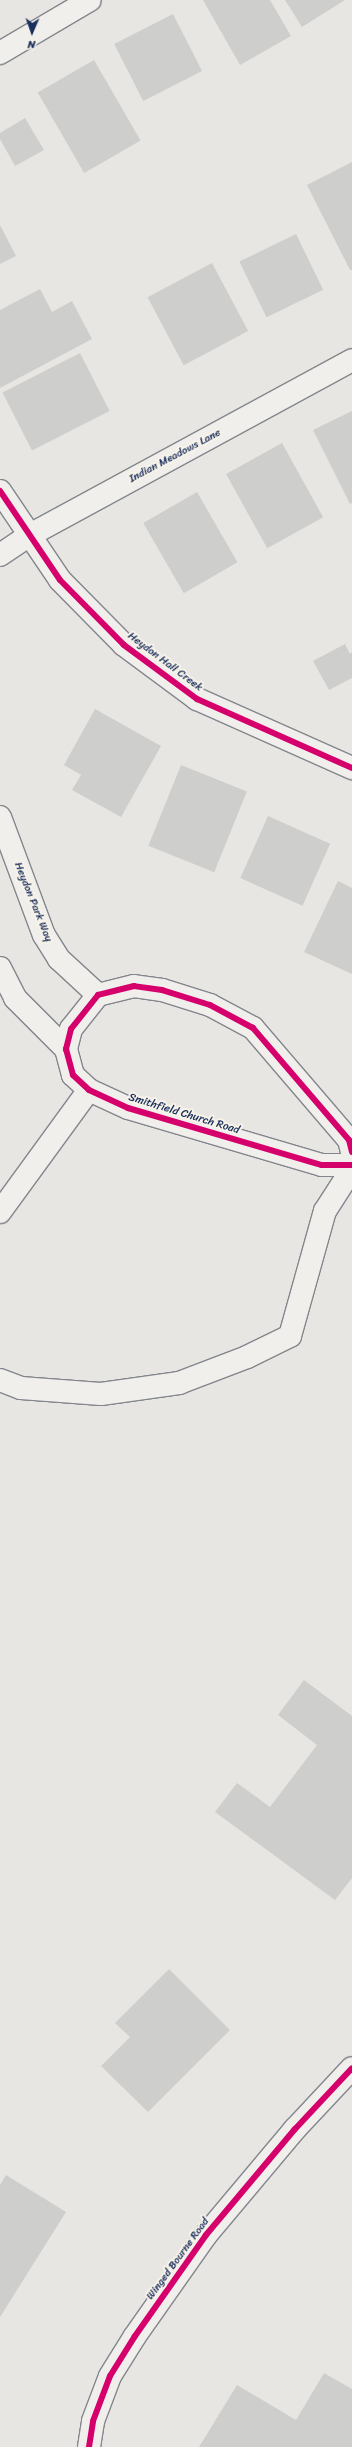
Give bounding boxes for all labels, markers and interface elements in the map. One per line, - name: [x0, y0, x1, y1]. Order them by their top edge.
- north arrow: [12, 12, 52, 52]
- text: N: [27, 35, 36, 54]
- street label: Indian Meadows Lane: [127, 426, 223, 486]
- street label: Heydon Hall Creek: [125, 630, 205, 694]
- street label: Heydon Park Way: [11, 860, 55, 944]
- street label: Smithfield Church Road: [127, 1091, 241, 1137]
- street label: Winged Bourne Road: [144, 2216, 212, 2302]

